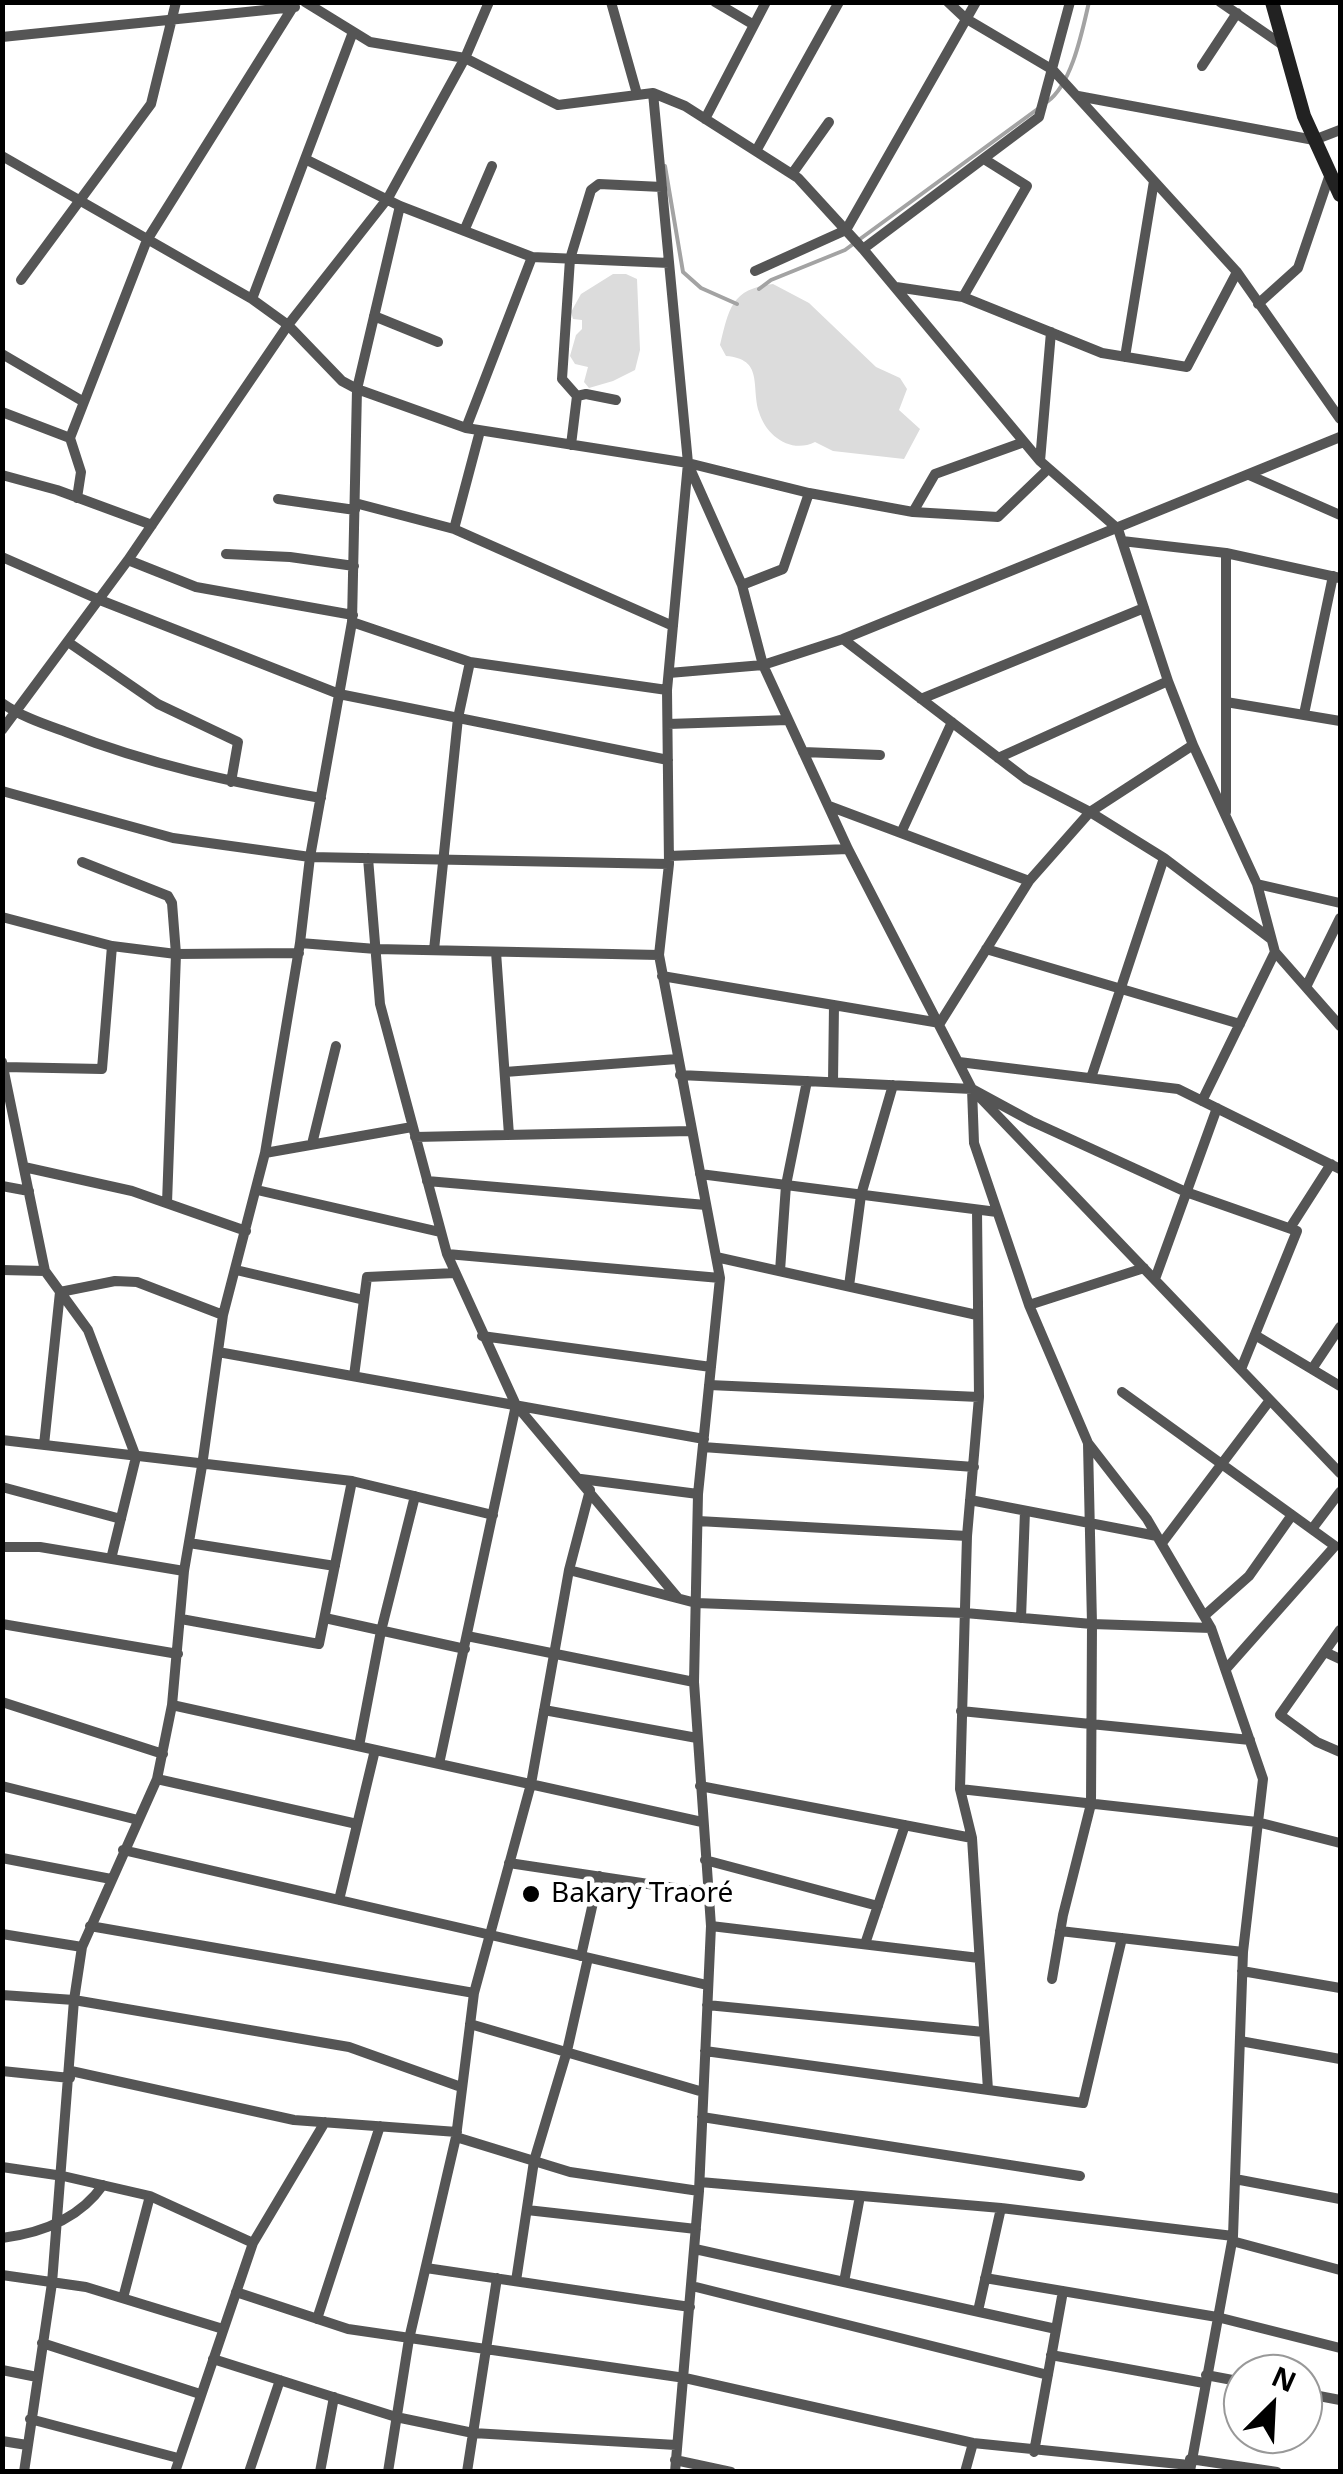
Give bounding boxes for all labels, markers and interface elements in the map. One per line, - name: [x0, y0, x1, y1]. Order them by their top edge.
- place label: Bakary Traoré: [551, 1877, 733, 1911]
- marker: Bakary Traoré: [520, 1883, 542, 1905]
- north arrow: [1223, 2354, 1323, 2454]
- text: N: [1266, 2356, 1303, 2400]

